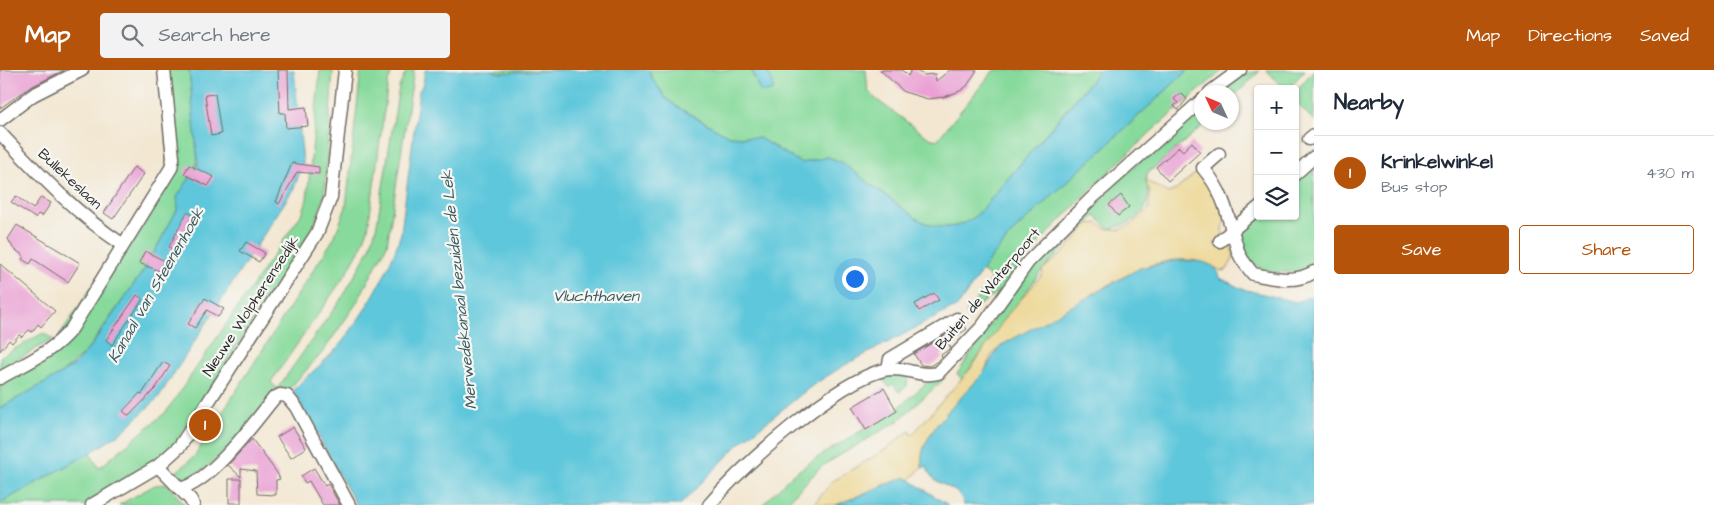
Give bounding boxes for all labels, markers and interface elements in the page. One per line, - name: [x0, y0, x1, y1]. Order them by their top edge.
- search box: [100, 13, 450, 58]
- text: Map: [25, 18, 70, 52]
- icon: search: [118, 21, 146, 49]
- text: Search here: [158, 22, 271, 49]
- text: Map: [1466, 23, 1500, 48]
- text: Directions: [1528, 23, 1612, 48]
- text: Saved: [1640, 23, 1689, 48]
- north arrow: [1194, 85, 1239, 130]
- map controls: [1254, 85, 1299, 220]
- button: +: [1254, 85, 1299, 130]
- text: Nearby: [1334, 88, 1404, 117]
- button: −: [1254, 130, 1299, 175]
- street label: Bullekeslaan: [33, 144, 107, 215]
- text: Krinkelwinkel: [1381, 149, 1493, 176]
- text: 1: [1349, 162, 1351, 184]
- text: 430 m: [1646, 162, 1694, 184]
- water label: Merwedekanaal bezuiden de Lek: [435, 168, 483, 411]
- button: layers: [1254, 175, 1299, 220]
- text: Bus stop: [1381, 176, 1447, 198]
- water label: Kanaal van Steenenhoek: [102, 202, 210, 367]
- street label: Buiten de Waterpoort: [931, 223, 1045, 355]
- button: Save: [1334, 225, 1509, 274]
- button: Share: [1519, 225, 1694, 274]
- street label: Nieuwe Wolpherensedijk: [198, 232, 304, 380]
- your location: [842, 266, 868, 292]
- water label: Vluchthaven: [553, 285, 641, 307]
- pin: 1: [189, 406, 221, 444]

